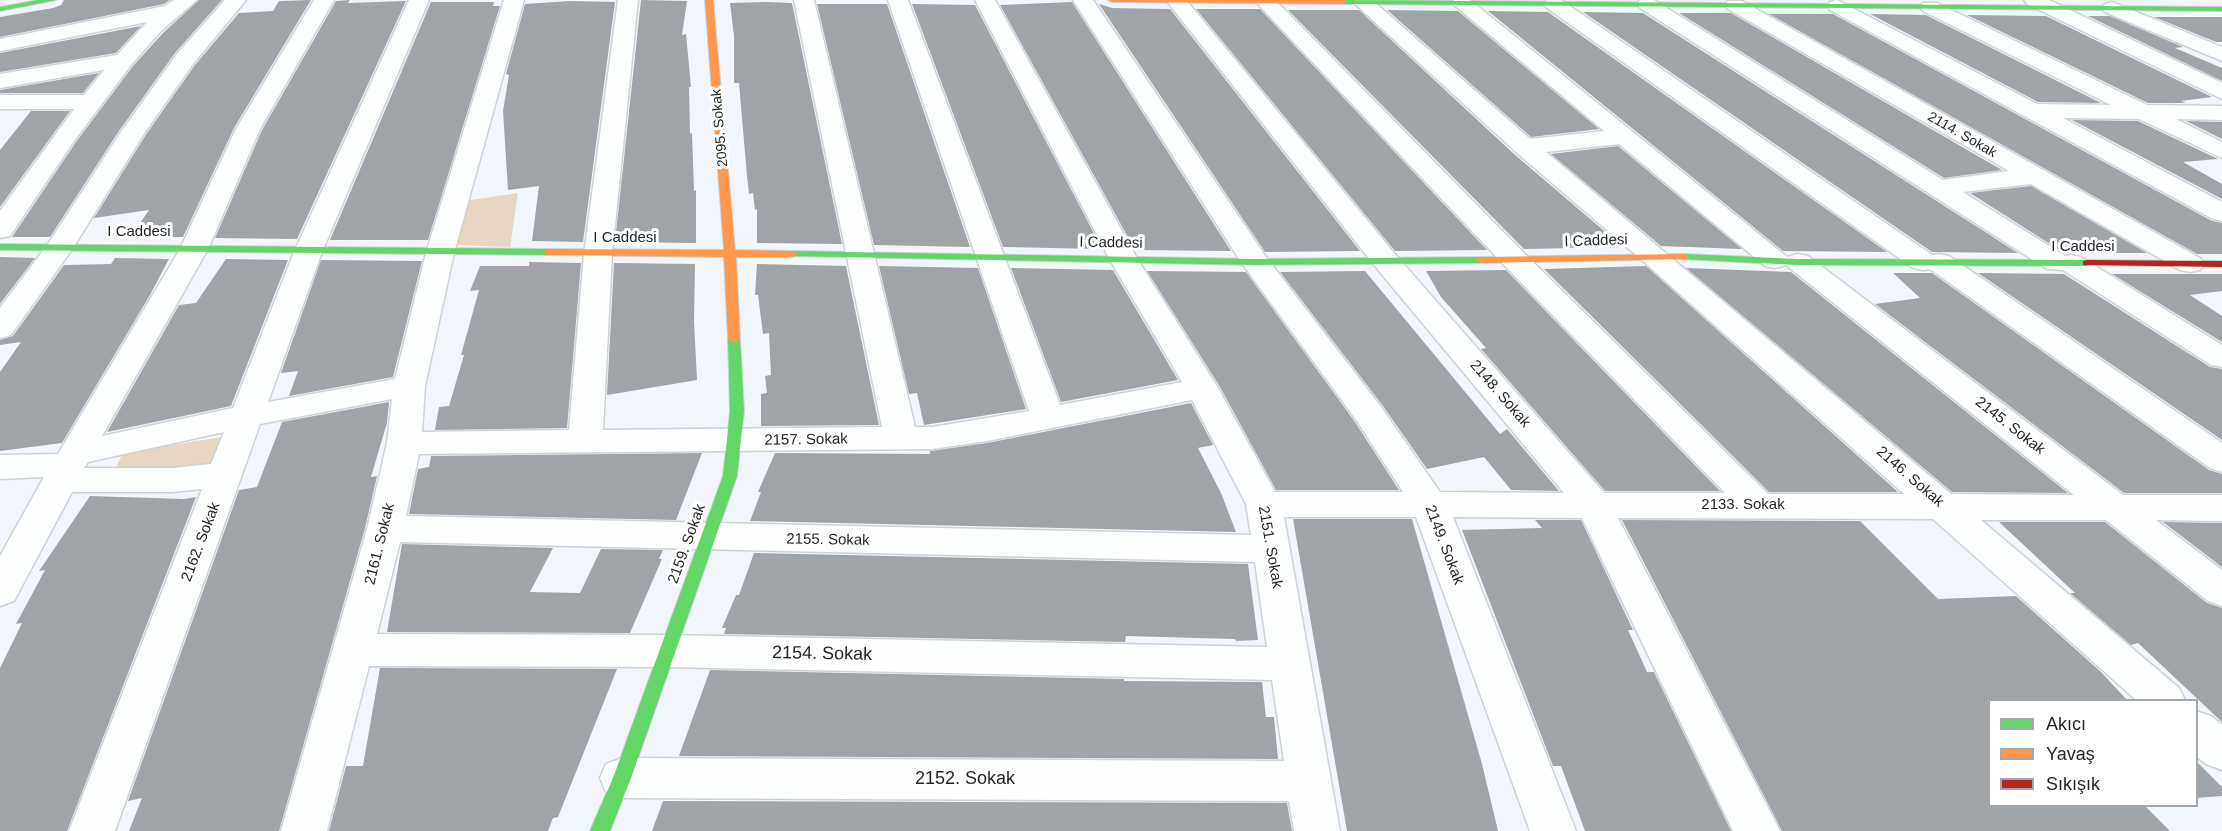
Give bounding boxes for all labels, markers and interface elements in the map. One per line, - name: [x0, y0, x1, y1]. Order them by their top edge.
- street label: 2095. Sokak: [708, 88, 732, 168]
- street label: 2114. Sokak: [1925, 109, 1999, 161]
- street label: I Caddesi: [107, 223, 171, 241]
- street label: I Caddesi: [593, 229, 657, 247]
- street label: I Caddesi: [1564, 231, 1628, 251]
- street label: I Caddesi: [1079, 233, 1143, 253]
- street label: I Caddesi: [2051, 238, 2115, 256]
- street label: 2148. Sokak: [1466, 357, 1534, 431]
- street label: 2145. Sokak: [1972, 393, 2048, 459]
- street label: 2157. Sokak: [764, 430, 848, 450]
- street label: 2146. Sokak: [1873, 443, 1947, 511]
- street label: 2133. Sokak: [1701, 496, 1785, 514]
- street label: 2162. Sokak: [178, 500, 224, 584]
- street label: 2161. Sokak: [361, 501, 399, 587]
- street label: 2159. Sokak: [664, 502, 710, 586]
- street label: 2149. Sokak: [1421, 503, 1467, 587]
- street label: 2151. Sokak: [1254, 504, 1286, 590]
- street label: 2155. Sokak: [786, 530, 870, 550]
- street label: 2154. Sokak: [772, 642, 872, 666]
- legend: [1988, 699, 2198, 807]
- text: Akıcı: [2046, 714, 2086, 734]
- text: Yavaş: [2046, 744, 2095, 764]
- street label: 2152. Sokak: [915, 768, 1015, 790]
- text: Sıkışık: [2046, 774, 2100, 794]

